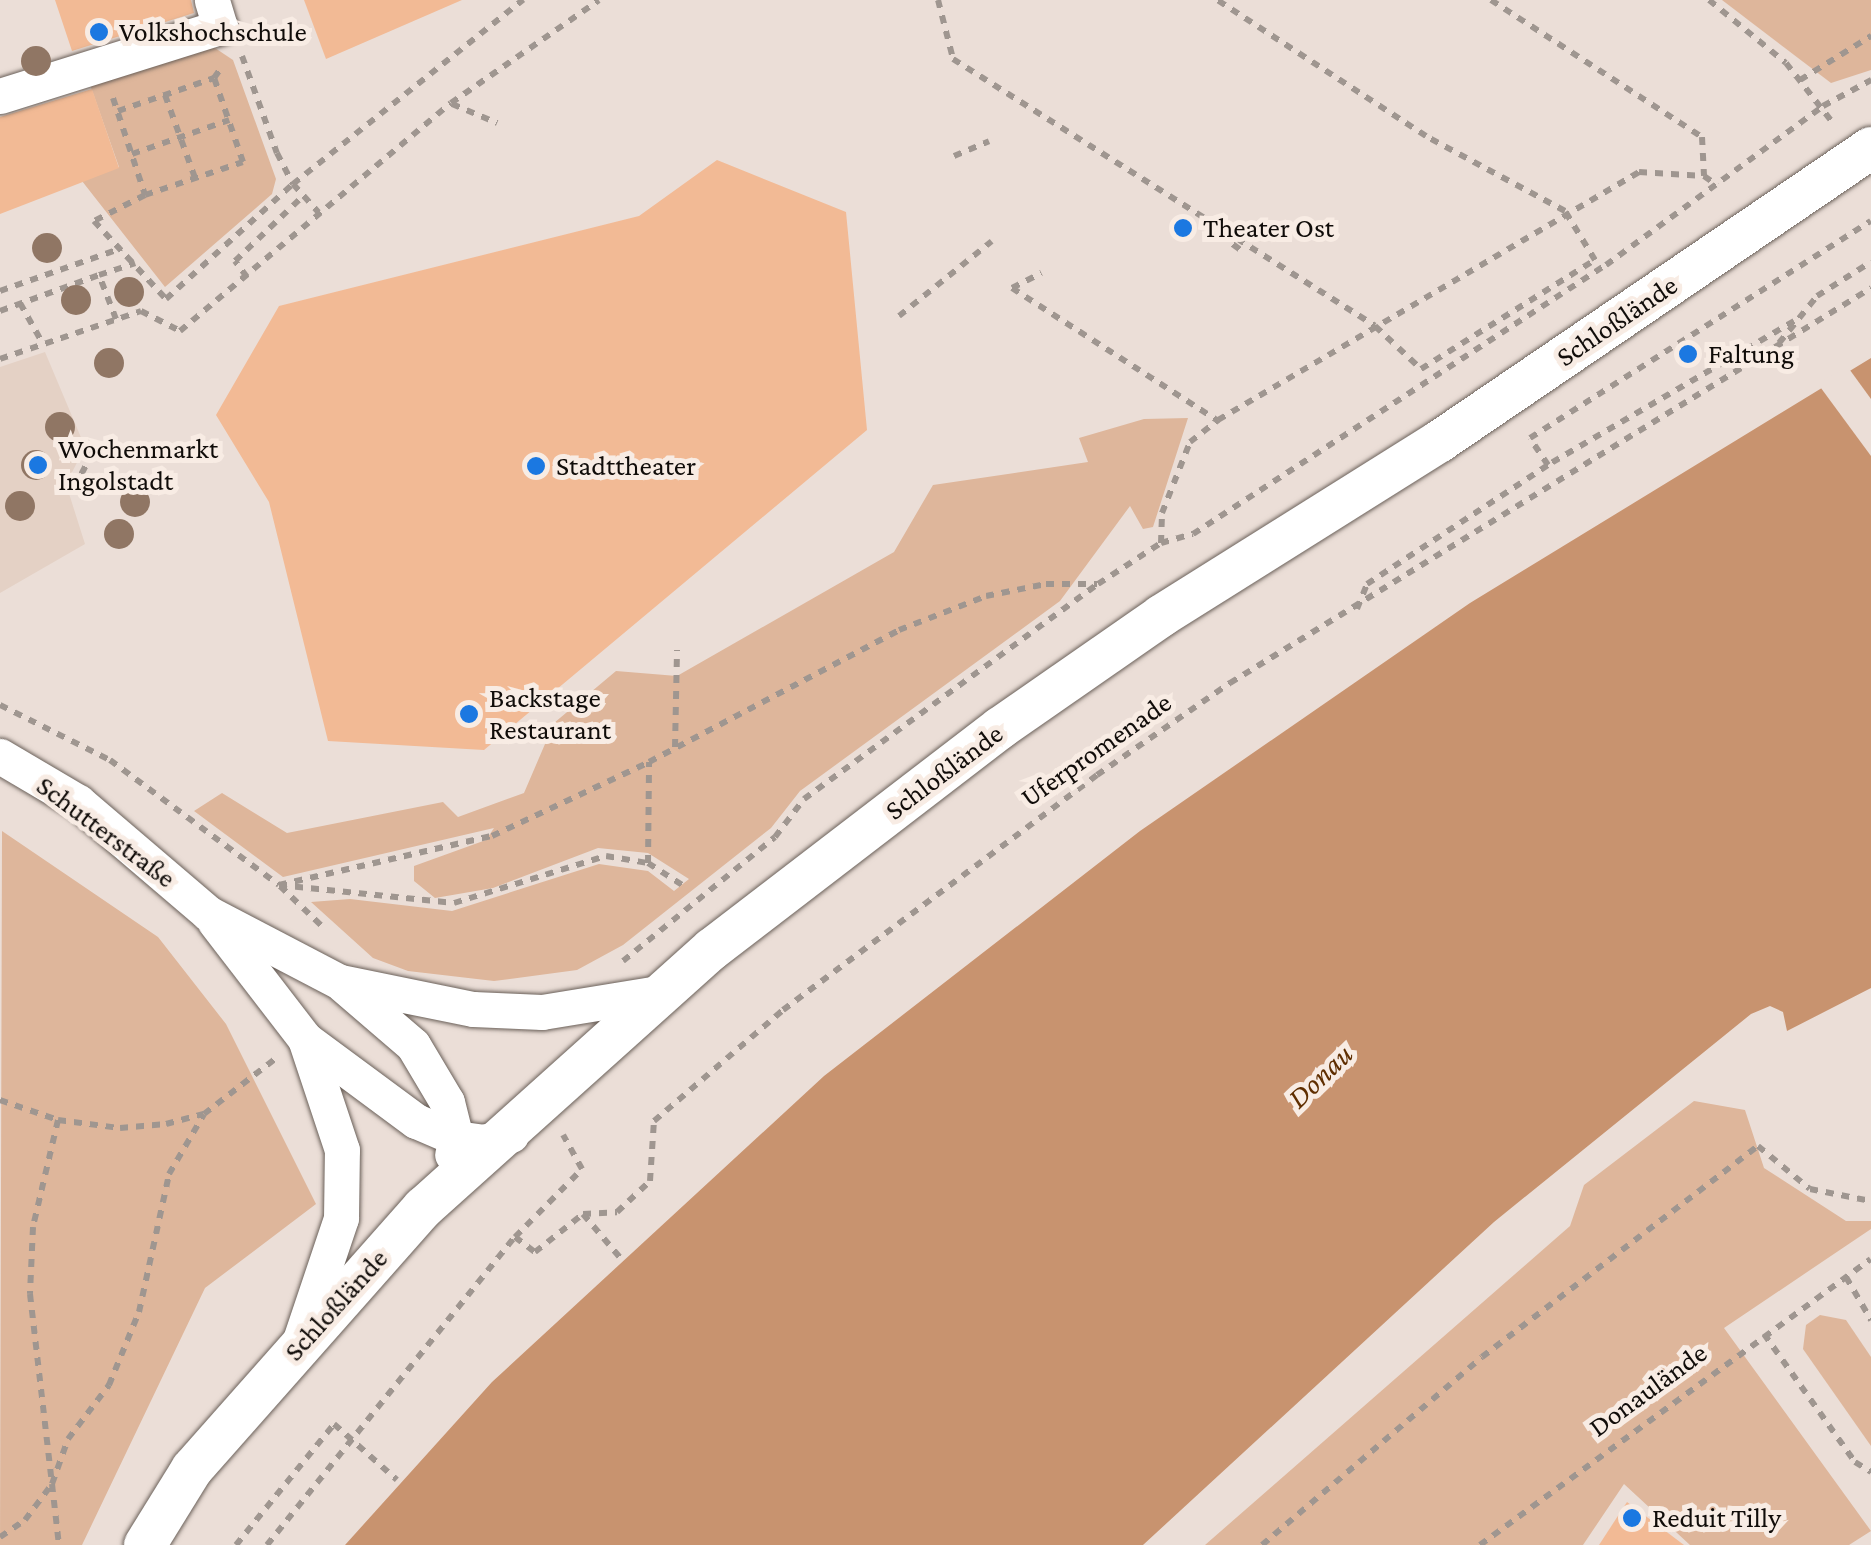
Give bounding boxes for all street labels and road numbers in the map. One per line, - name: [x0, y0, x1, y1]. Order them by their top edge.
- street label: Schloßlände: [1550, 268, 1684, 374]
- street label: Uferpromenade: [1014, 686, 1178, 814]
- street label: Schloßlände: [878, 717, 1010, 827]
- street label: Schutterstraße: [30, 769, 182, 895]
- street label: Schloßlände: [277, 1242, 395, 1368]
- street label: Donaulände: [1582, 1336, 1714, 1444]

